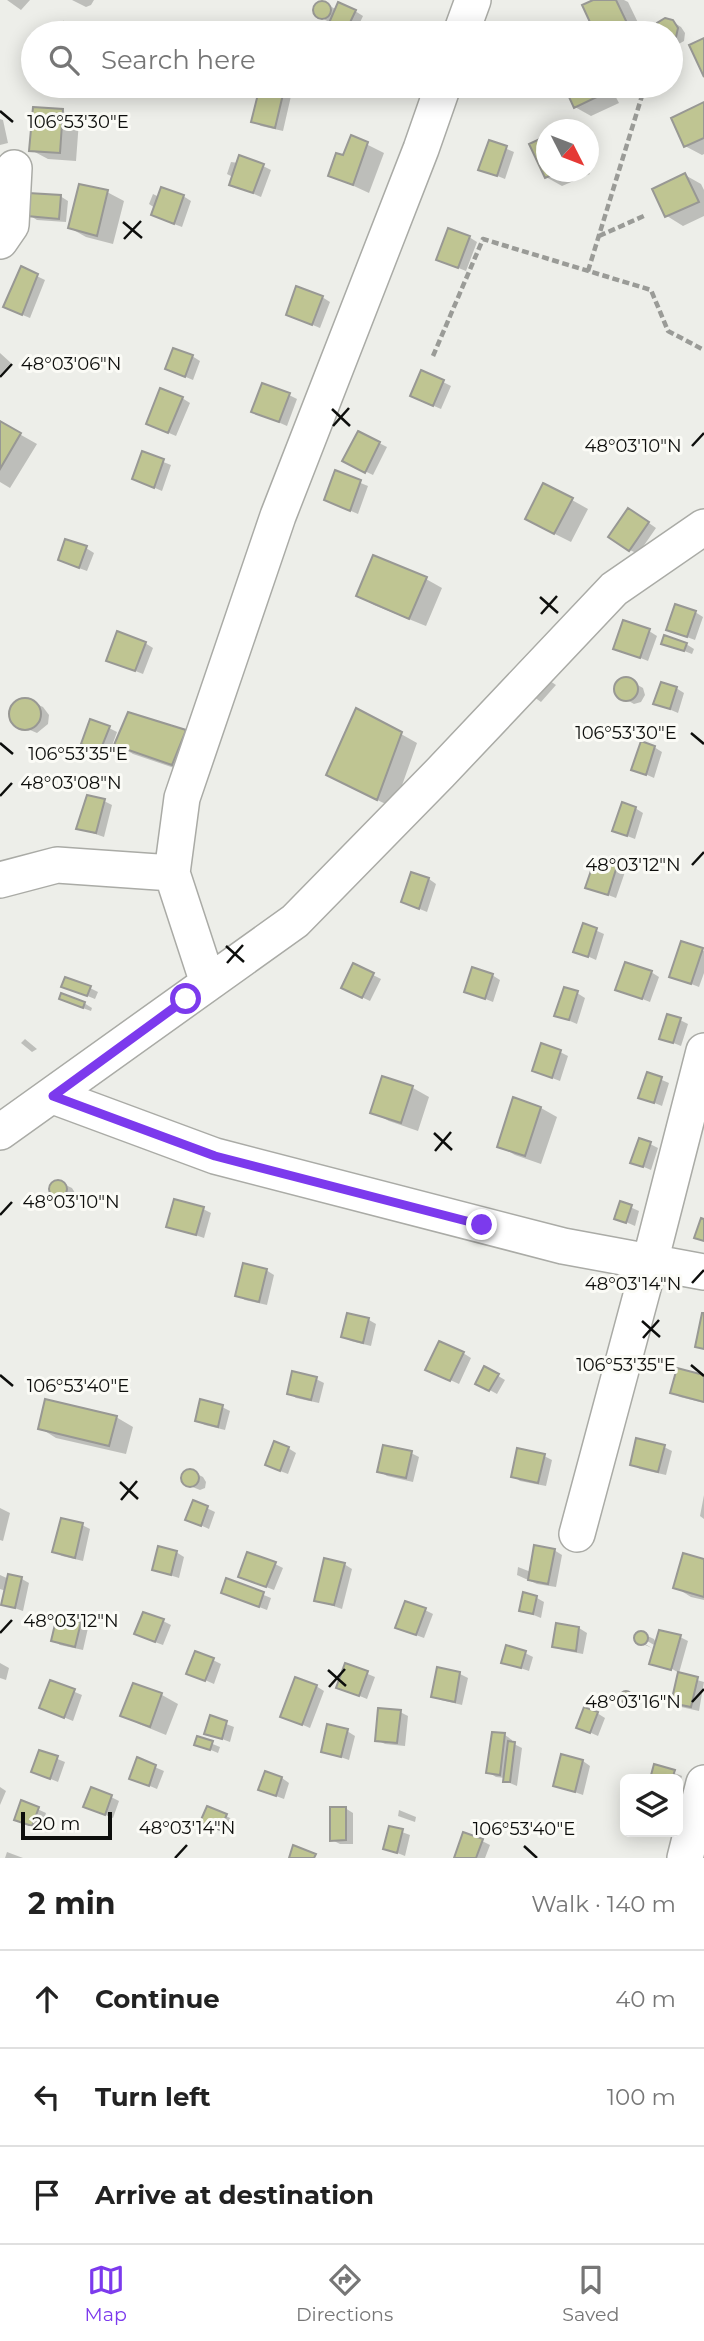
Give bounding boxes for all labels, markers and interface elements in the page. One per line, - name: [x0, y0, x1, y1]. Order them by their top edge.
- search box: [21, 21, 683, 98]
- icon: search: [45, 41, 83, 79]
- text: Search here: [101, 44, 256, 76]
- text: 106°53'30"E: [27, 111, 129, 133]
- north arrow: [536, 119, 599, 182]
- text: 48°03'06"N: [21, 353, 121, 375]
- text: 48°03'10"N: [584, 435, 682, 457]
- text: 106°53'30"E: [575, 722, 677, 744]
- text: 106°53'35"E: [28, 743, 128, 765]
- text: 48°03'08"N: [20, 772, 122, 794]
- text: 48°03'12"N: [585, 854, 681, 876]
- route start: [170, 983, 201, 1014]
- text: 48°03'10"N: [22, 1191, 120, 1213]
- route end: [466, 1209, 497, 1240]
- text: 48°03'14"N: [585, 1273, 681, 1295]
- text: 106°53'35"E: [576, 1354, 676, 1376]
- text: 106°53'40"E: [27, 1375, 129, 1397]
- text: 48°03'12"N: [23, 1610, 119, 1632]
- text: 48°03'16"N: [585, 1691, 681, 1713]
- map controls: [620, 1774, 683, 1837]
- button: layers: [620, 1774, 683, 1837]
- scale bar: [21, 1809, 112, 1841]
- text: 20 m: [32, 1812, 80, 1835]
- text: 48°03'14"N: [139, 1817, 235, 1839]
- text: 106°53'40"E: [473, 1818, 575, 1840]
- text: 2 min: [28, 1885, 115, 1922]
- text: Walk · 140 m: [531, 1890, 676, 1918]
- icon: ahead: [28, 1980, 66, 2018]
- text: Continue: [95, 1983, 220, 2015]
- text: 40 m: [615, 1985, 676, 2013]
- icon: left: [28, 2078, 66, 2116]
- text: Turn left: [95, 2081, 211, 2113]
- text: 100 m: [607, 2083, 676, 2111]
- icon: arrive: [28, 2176, 66, 2214]
- text: Arrive at destination: [95, 2179, 374, 2211]
- tab: Map: [85, 2261, 127, 2326]
- tab: Directions: [296, 2261, 393, 2326]
- tab: Saved: [562, 2261, 619, 2326]

